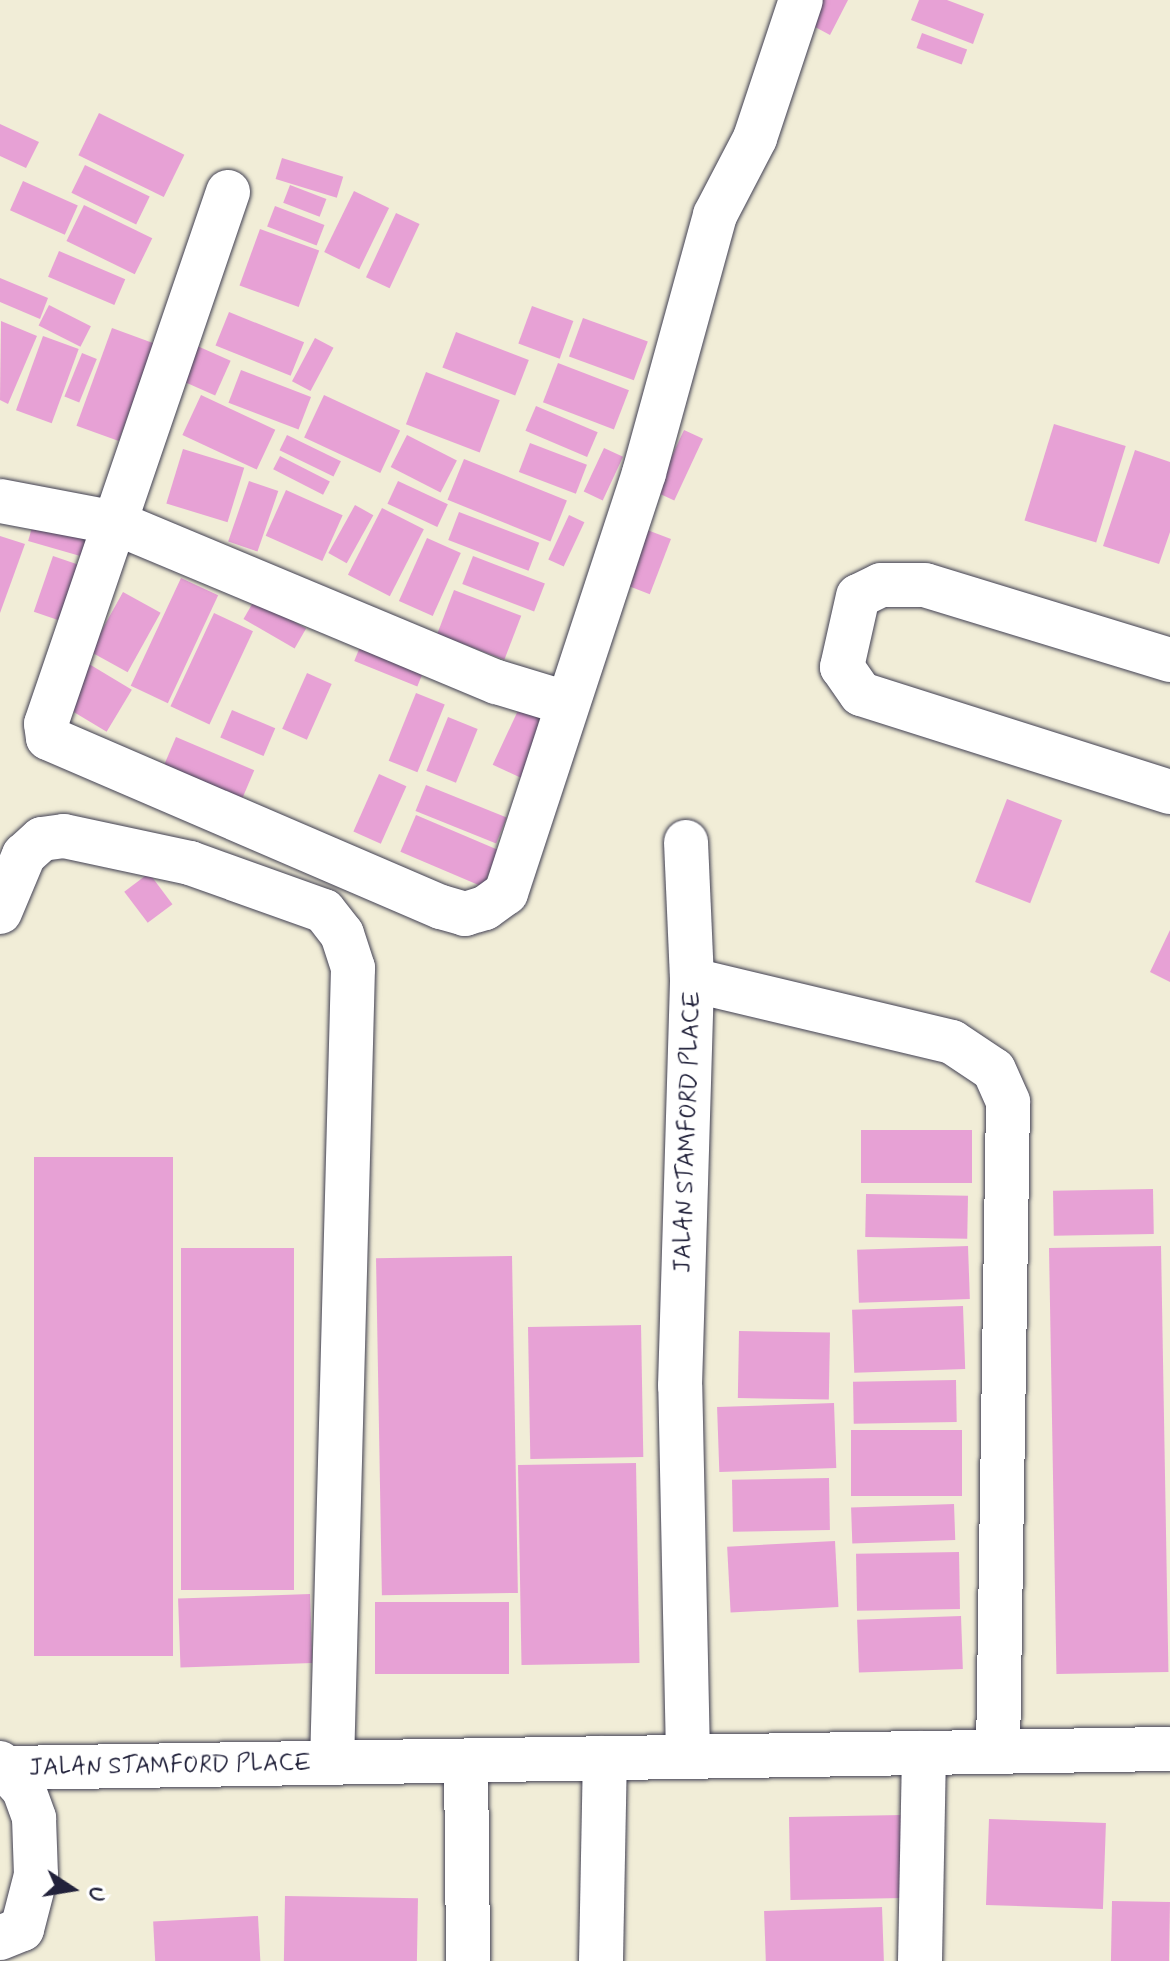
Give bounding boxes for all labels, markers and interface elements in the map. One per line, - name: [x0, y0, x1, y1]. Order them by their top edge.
- street label: JALAN STAMFORD PLACE: [669, 991, 707, 1273]
- street label: JALAN STAMFORD PLACE: [29, 1749, 311, 1783]
- north arrow: [32, 1849, 112, 1929]
- text: U: [80, 1884, 111, 1904]

